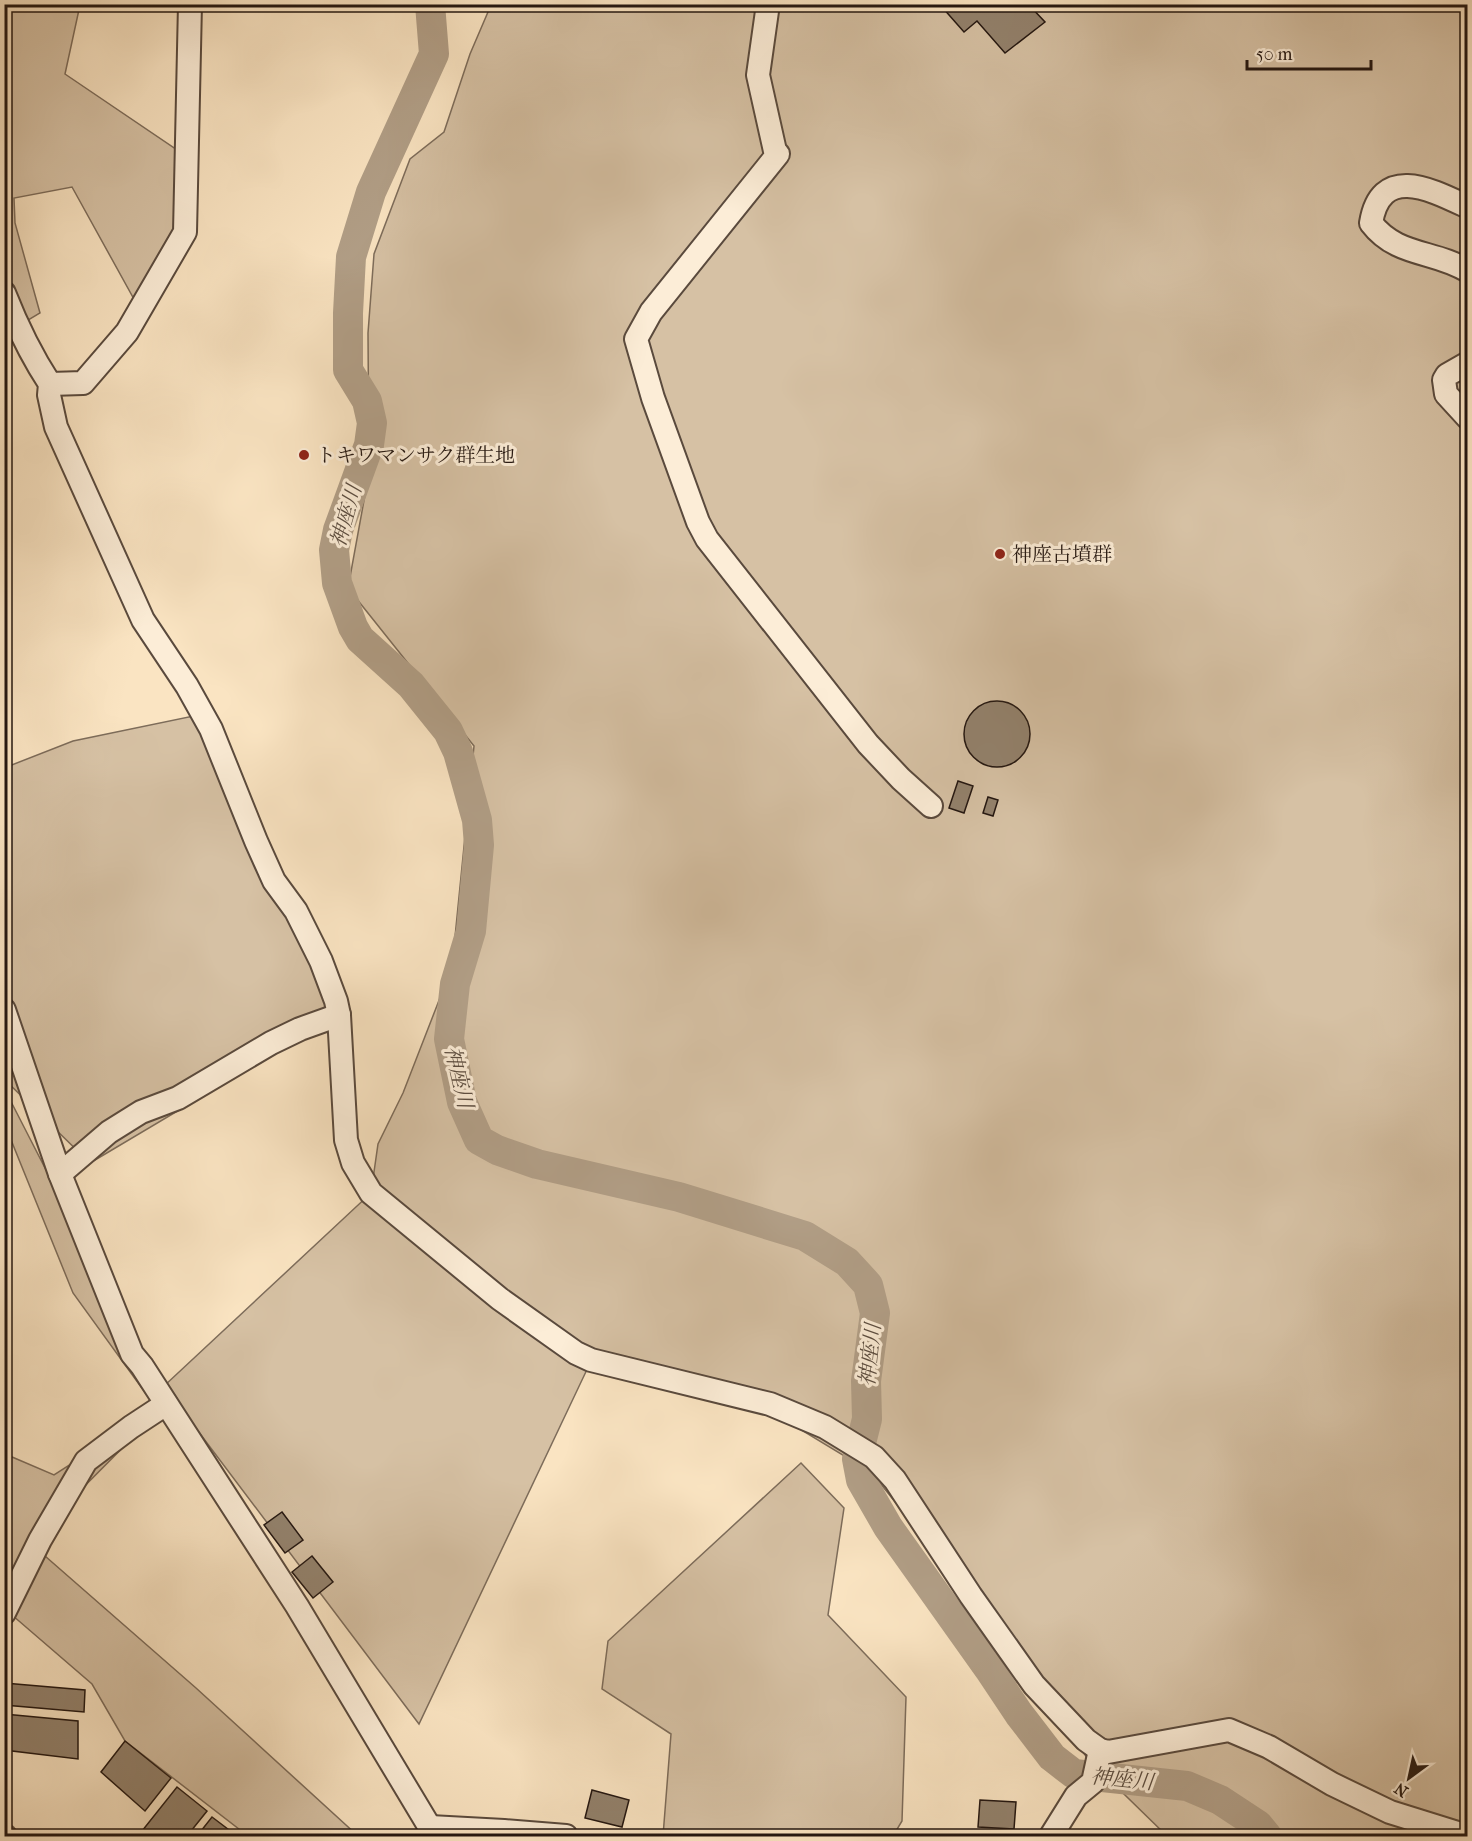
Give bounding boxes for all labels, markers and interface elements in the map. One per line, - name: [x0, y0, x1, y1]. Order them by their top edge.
- scale bar: [1247, 33, 1372, 71]
- text: 50 m: [1256, 44, 1293, 65]
- place label: トキワマンサク群生地: [316, 444, 515, 467]
- marker: トキワマンサク群生地: [297, 448, 311, 462]
- water label: 神座川: [326, 480, 367, 550]
- place label: 神座古墳群: [1012, 543, 1112, 566]
- marker: 神座古墳群: [993, 547, 1007, 561]
- water label: 神座川: [440, 1044, 478, 1112]
- water label: 神座川: [855, 1320, 885, 1388]
- north arrow: [1379, 1748, 1439, 1808]
- water label: 神座川: [1089, 1764, 1157, 1794]
- text: N: [1390, 1778, 1411, 1801]

